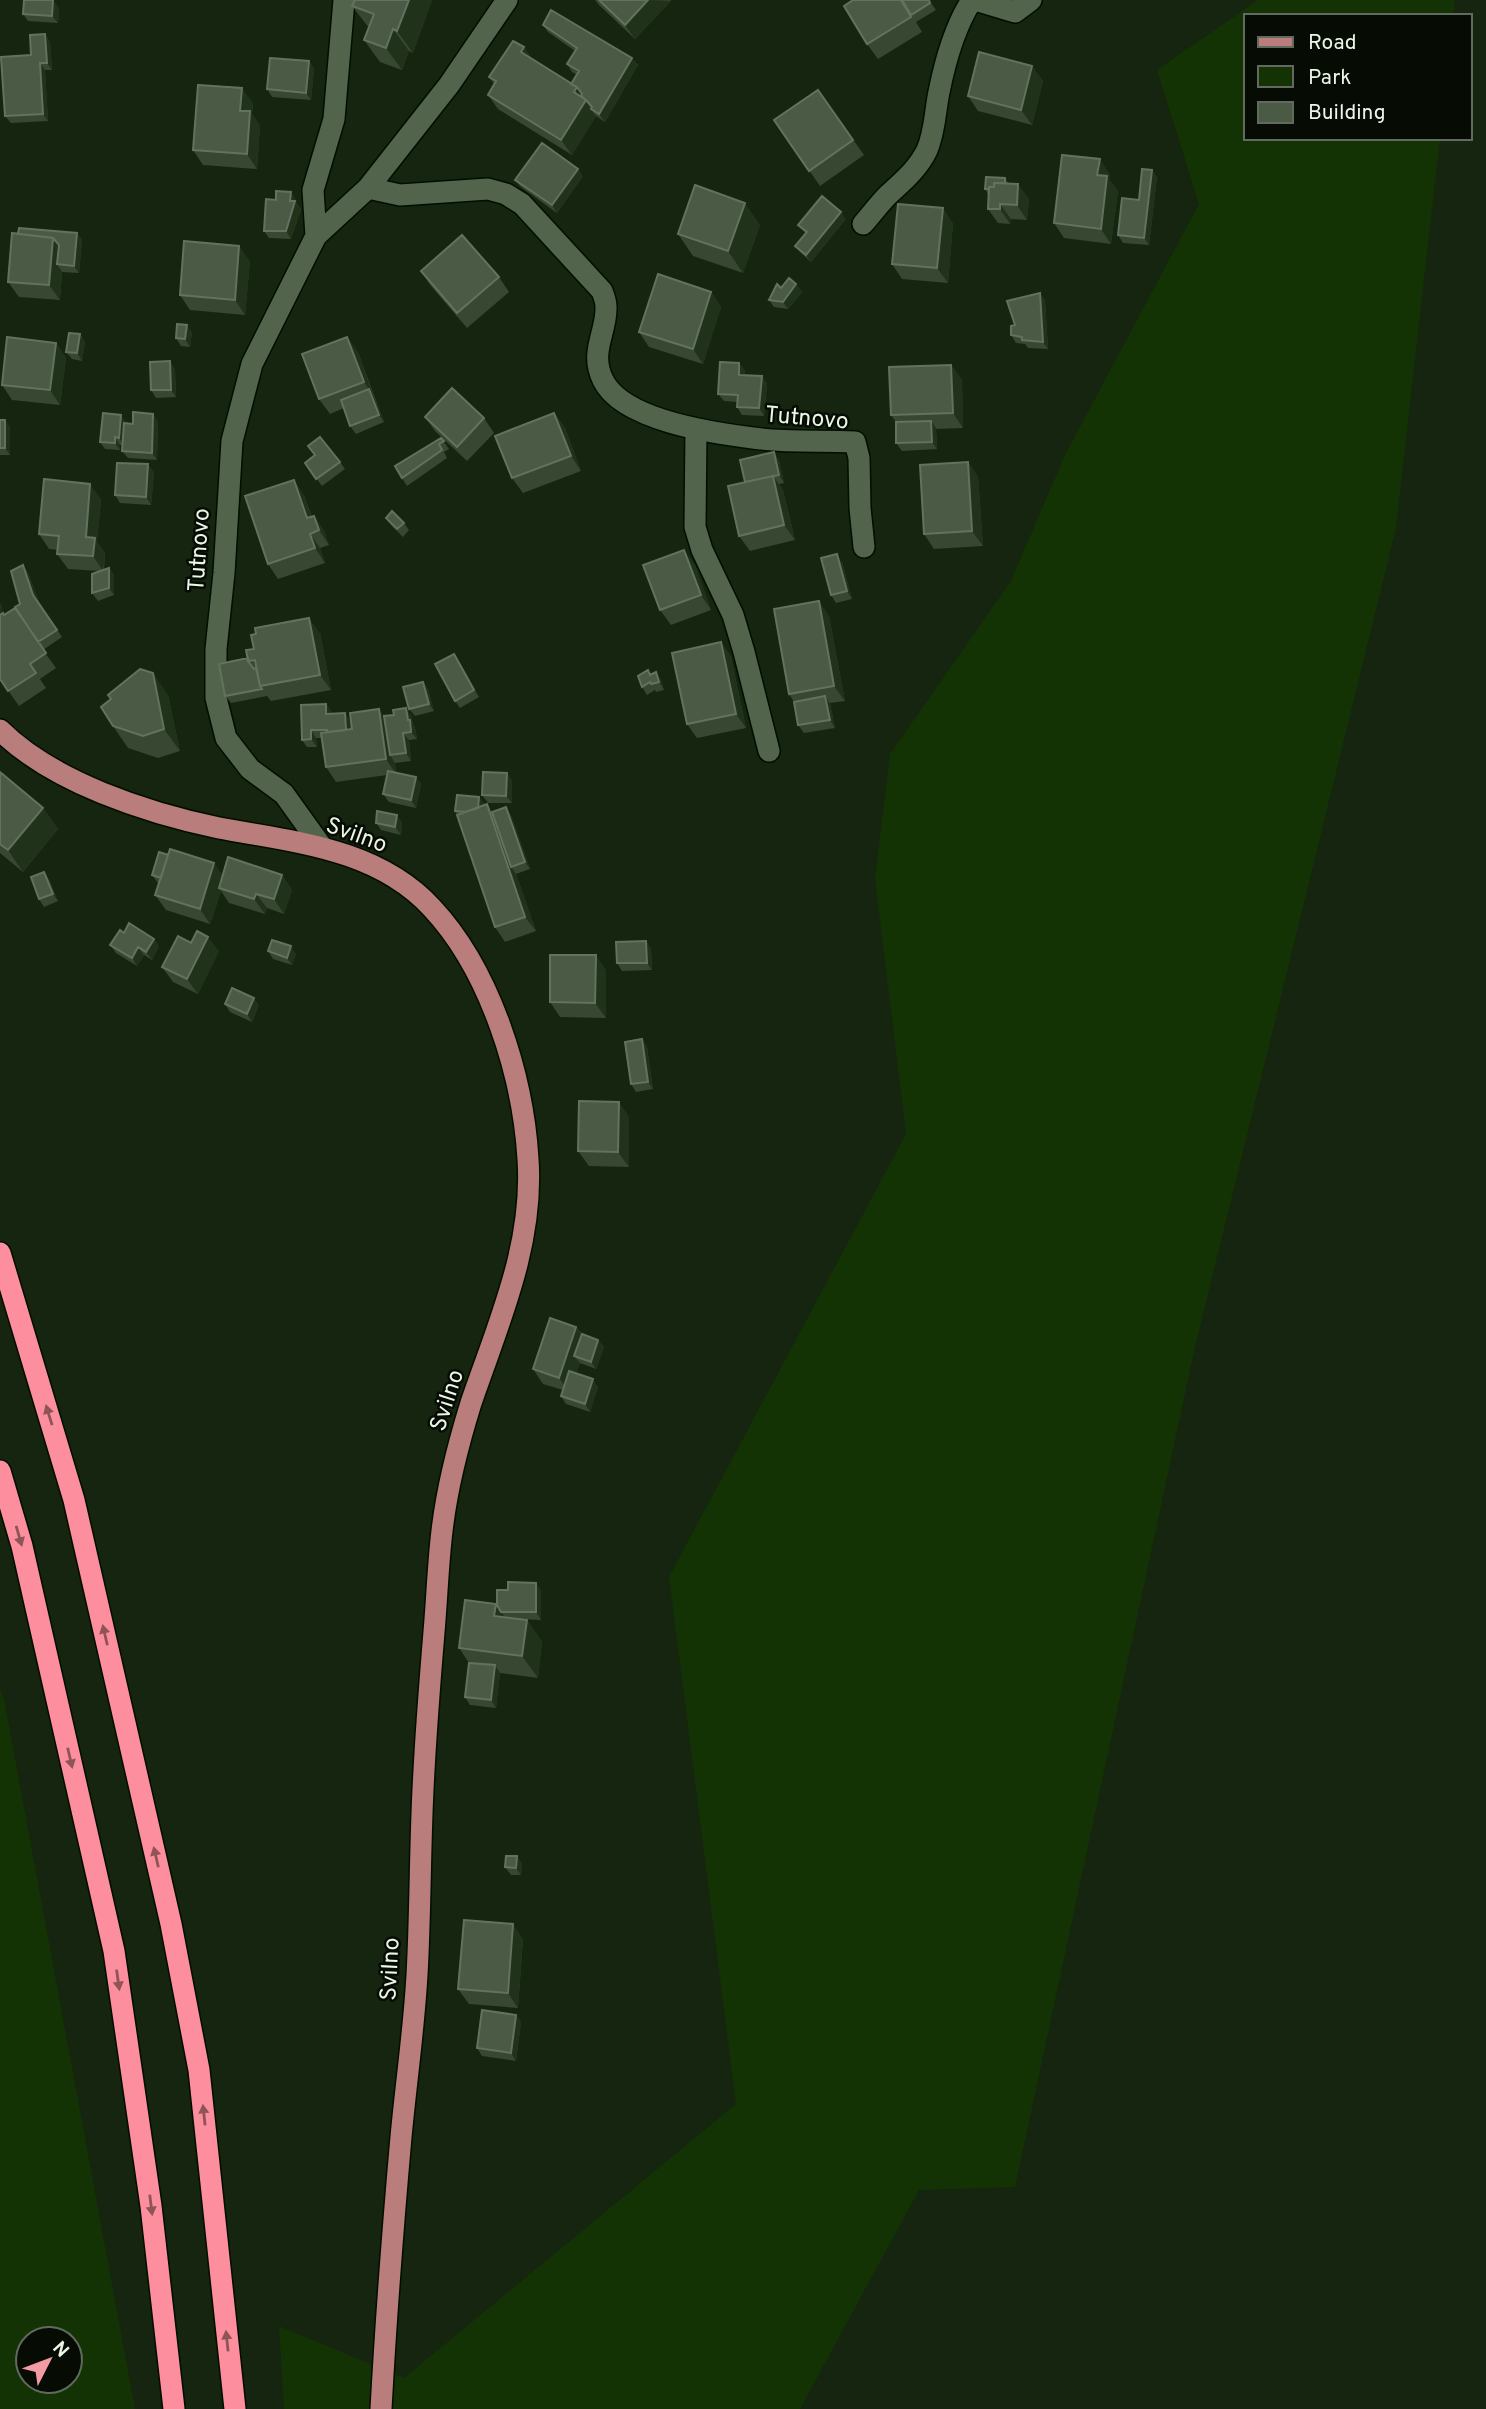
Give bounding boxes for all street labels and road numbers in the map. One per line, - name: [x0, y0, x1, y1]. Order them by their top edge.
- street label: Tutnovo: [764, 401, 850, 438]
- street label: Tutnovo: [183, 507, 218, 593]
- street label: Svilno: [322, 812, 391, 861]
- street label: Svilno: [425, 1366, 472, 1435]
- street label: Svilno: [375, 1937, 408, 2001]

